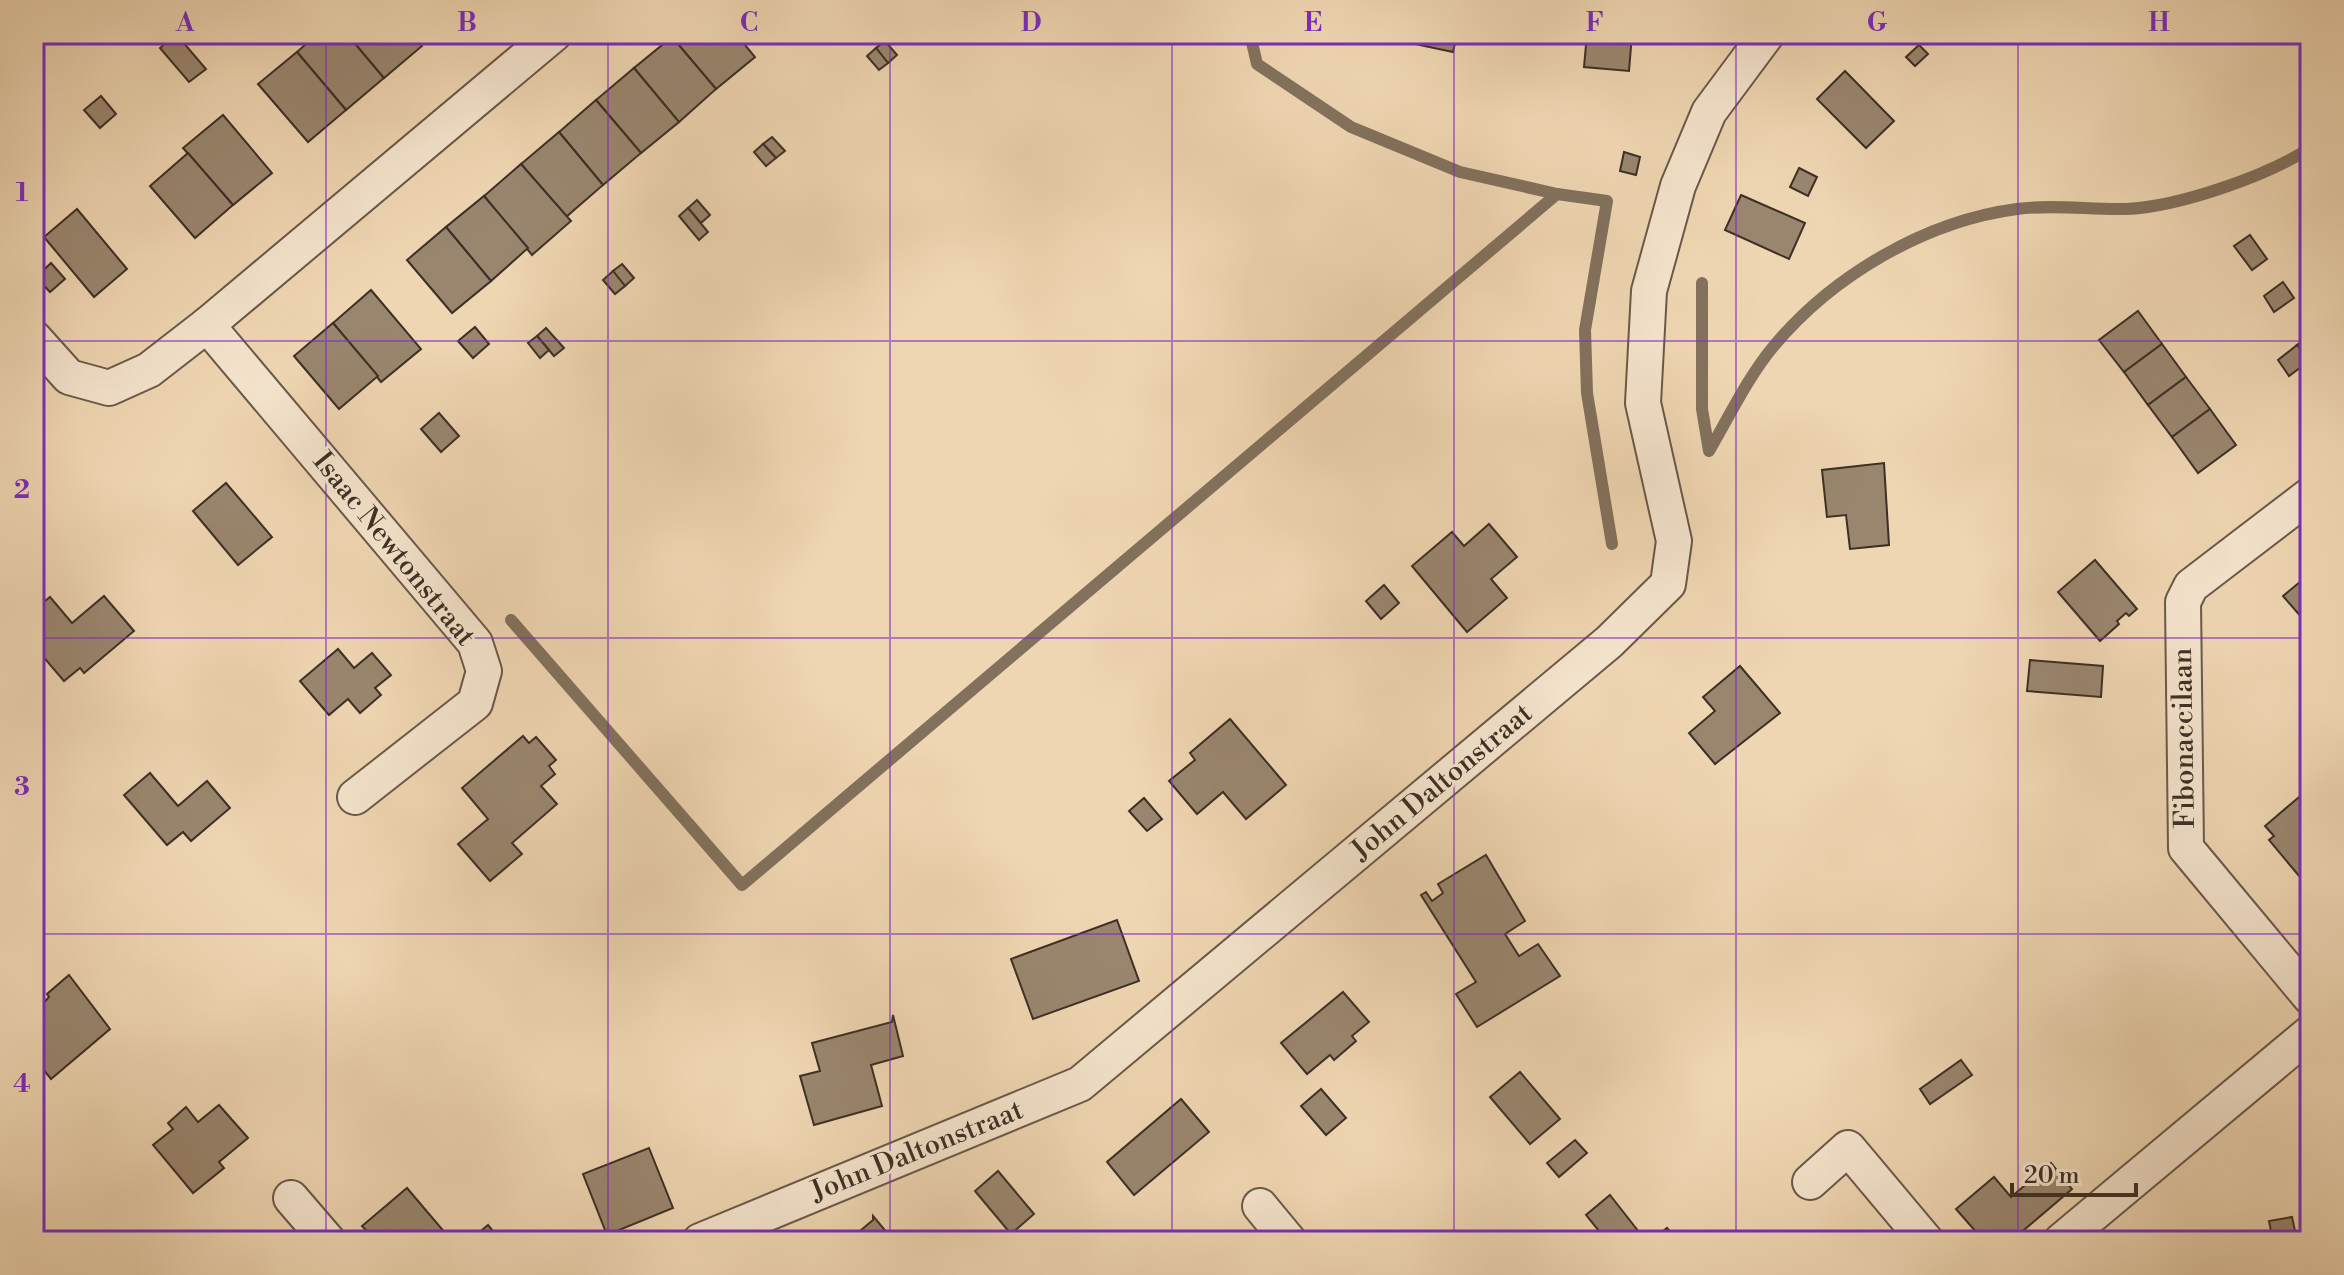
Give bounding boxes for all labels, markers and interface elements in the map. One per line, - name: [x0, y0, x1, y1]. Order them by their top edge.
- text: A: [175, 7, 195, 39]
- text: B: [457, 7, 477, 39]
- text: C: [740, 7, 758, 39]
- text: D: [1021, 7, 1041, 39]
- text: E: [1304, 7, 1322, 39]
- text: F: [1586, 7, 1604, 39]
- text: G: [1867, 7, 1888, 39]
- text: H: [2148, 7, 2170, 39]
- text: 1: [16, 177, 29, 209]
- street label: Isaac Newtonstraat: [305, 445, 483, 653]
- text: 2: [14, 474, 30, 506]
- street label: Fibonaccilaan: [2165, 647, 2203, 829]
- street label: John Daltonstraat: [1344, 696, 1540, 869]
- text: 3: [14, 771, 30, 803]
- text: 4: [13, 1068, 31, 1100]
- street label: John Daltonstraat: [805, 1092, 1028, 1210]
- scale bar: [2012, 1147, 2136, 1197]
- text: 20 m: [2024, 1161, 2080, 1191]

